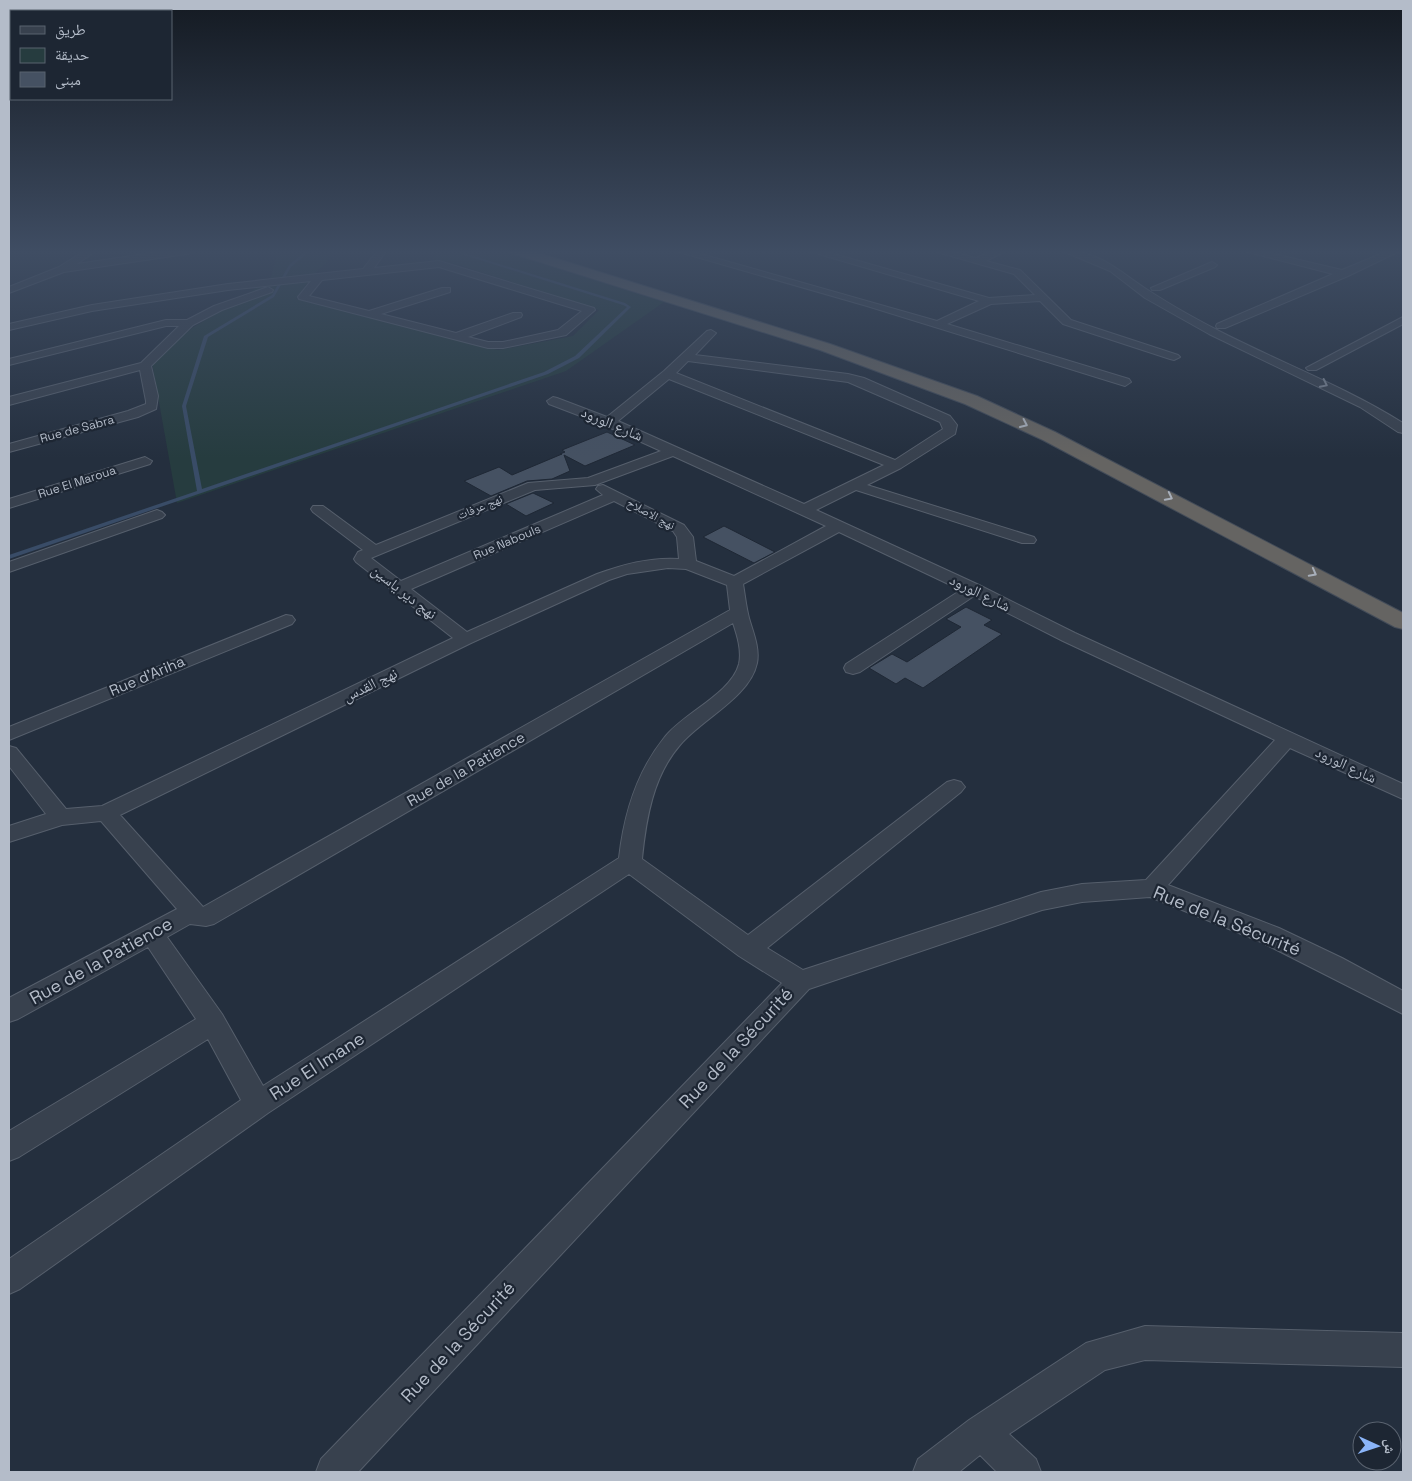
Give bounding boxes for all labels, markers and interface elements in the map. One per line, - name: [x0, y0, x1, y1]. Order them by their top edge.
- legend: [10, 10, 172, 100]
- text: طريق: [55, 20, 86, 40]
- text: حديقة: [55, 45, 90, 64]
- text: مبنى: [55, 70, 81, 90]
- one-way arrow: [1319, 378, 1328, 389]
- street label: شارع الورود: [578, 402, 646, 446]
- street label: Rue de Sabra: [38, 411, 116, 447]
- one-way arrow: [1019, 418, 1028, 429]
- street label: Rue El Maroua: [36, 462, 118, 502]
- street label: نهج عرفات: [455, 491, 505, 523]
- one-way arrow: [1164, 491, 1173, 501]
- street label: نهج الاصلاح: [624, 495, 678, 533]
- street label: Rue Nabouls: [471, 521, 543, 563]
- street label: نهج دير ياسين: [367, 560, 441, 624]
- one-way arrow: [1308, 567, 1317, 577]
- street label: شارع الورود: [946, 570, 1014, 616]
- street label: Rue d'Ariha: [106, 651, 188, 700]
- street label: نهج القدس: [339, 663, 401, 707]
- street label: Rue de la Patience: [403, 727, 528, 810]
- street label: شارع الورود: [1312, 742, 1380, 788]
- street label: Rue de la Sécurité: [1150, 880, 1304, 961]
- street label: Rue de la Patience: [25, 912, 176, 1009]
- street label: Rue de la Sécurité: [674, 982, 798, 1113]
- street label: Rue El Imane: [265, 1026, 369, 1105]
- street label: Rue de la Sécurité: [396, 1276, 520, 1407]
- north arrow: [1352, 1421, 1402, 1471]
- text: ش: [1381, 1439, 1399, 1455]

